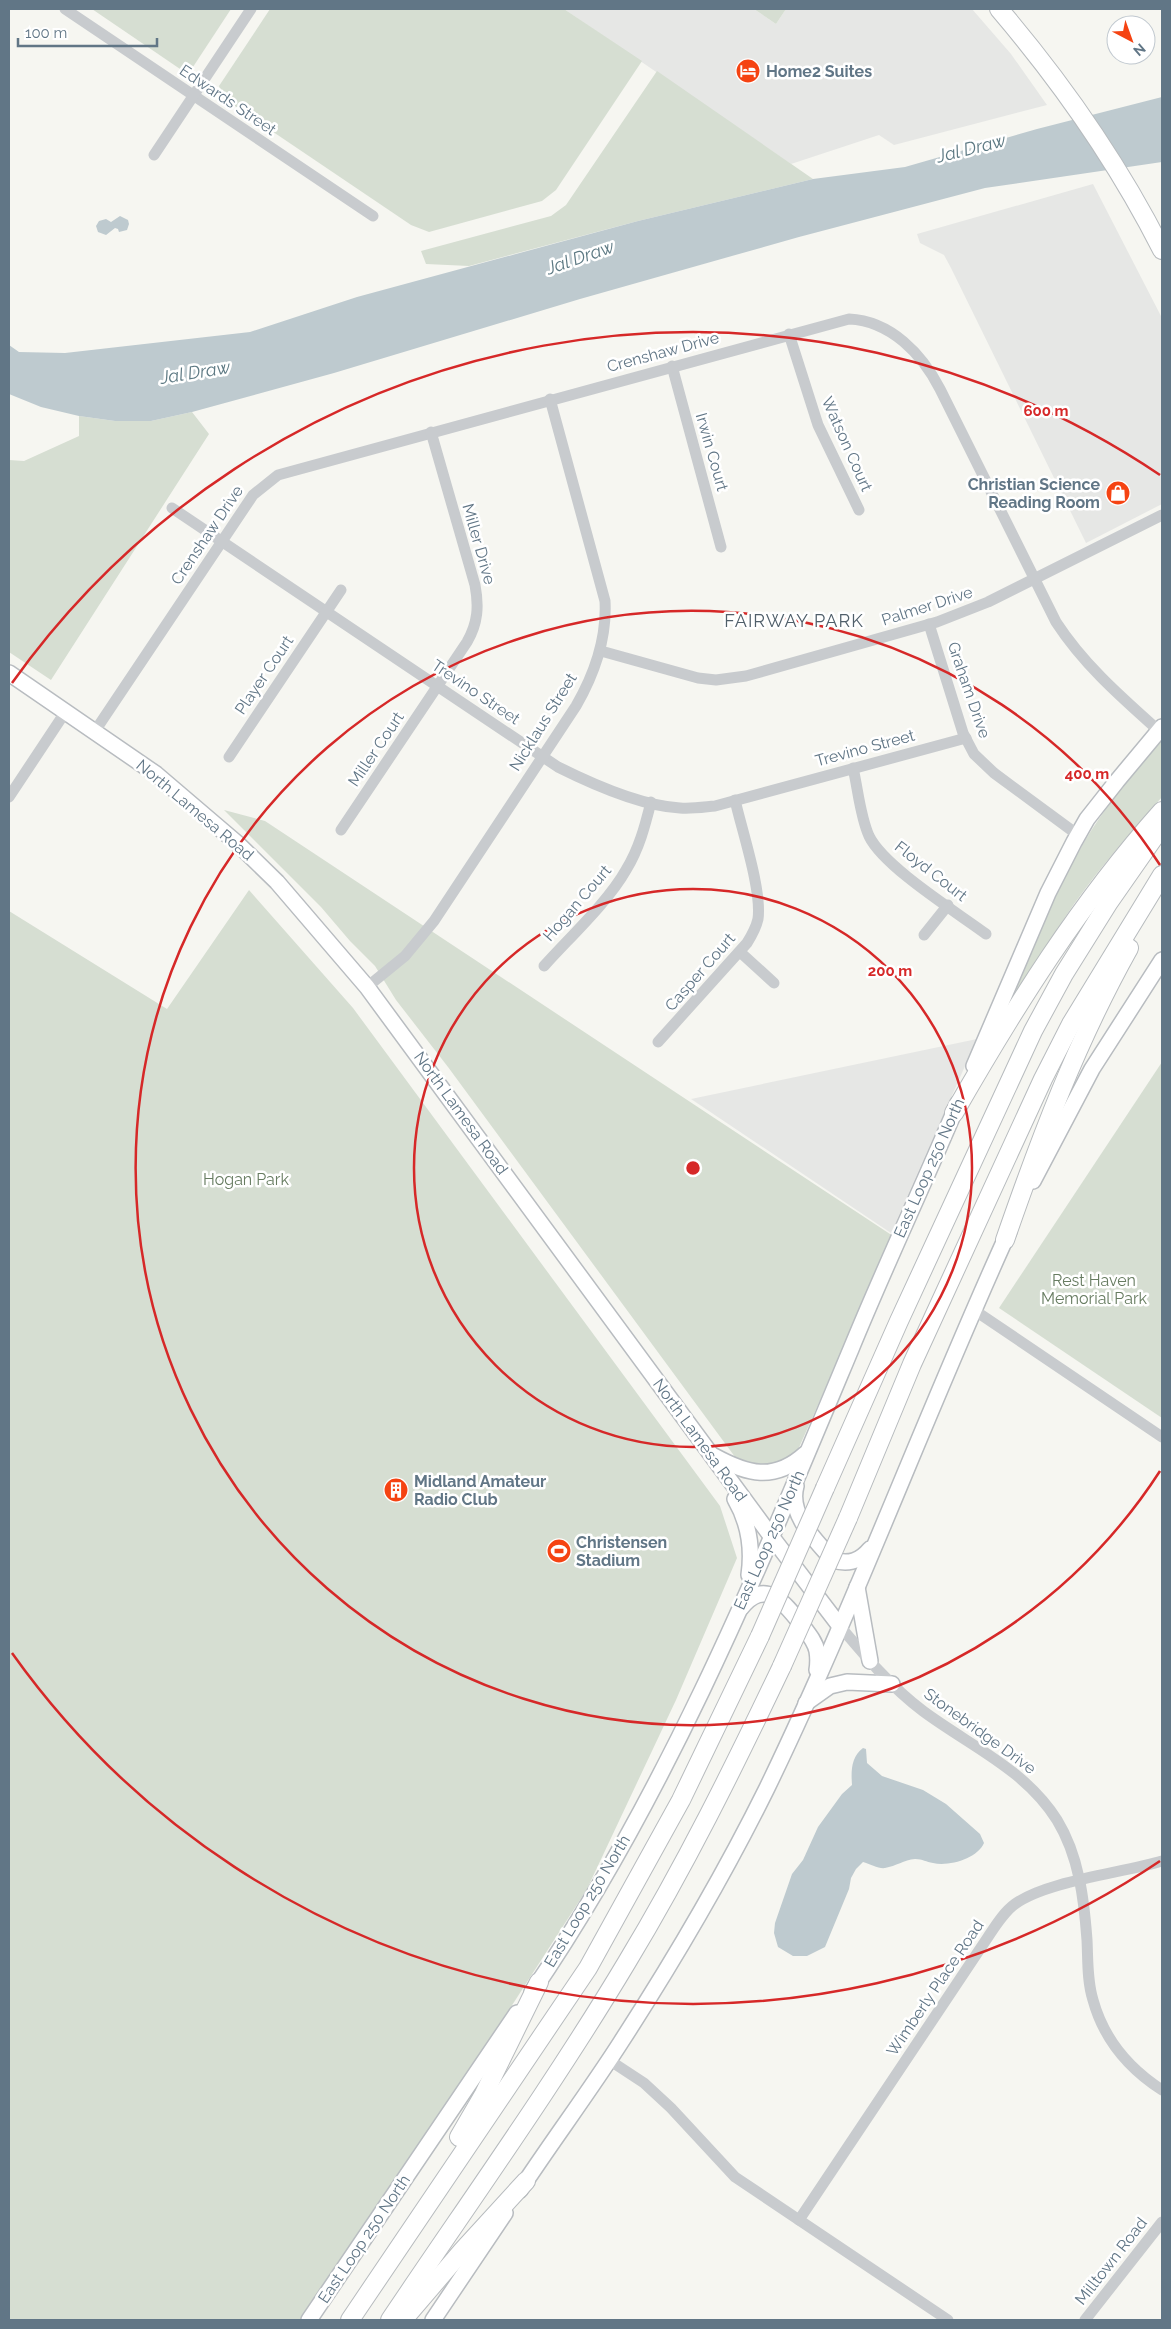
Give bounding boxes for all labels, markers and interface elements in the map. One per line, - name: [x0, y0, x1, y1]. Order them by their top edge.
- scale bar: [18, 15, 156, 47]
- north arrow: [1106, 15, 1156, 65]
- text: 100 m: [25, 24, 67, 42]
- text: N: [1130, 40, 1149, 59]
- hotel icon: Home2 Suites: [735, 58, 761, 84]
- street label: Edwards Street: [176, 61, 280, 140]
- place label: Home2 Suites: [766, 62, 872, 81]
- water label: Jal Draw: [933, 129, 1008, 167]
- water label: Jal Draw: [542, 235, 617, 279]
- street label: Crenshaw Drive: [605, 328, 721, 376]
- water label: Jal Draw: [158, 356, 232, 388]
- street label: Watson Court: [818, 394, 877, 495]
- text: 600 m: [1023, 402, 1069, 420]
- street label: Irwin Court: [692, 411, 732, 494]
- place label: Christian Science Reading Room: [968, 475, 1100, 512]
- shop icon: Christian Science Reading Room: [1105, 480, 1131, 506]
- street label: Crenshaw Drive: [167, 482, 247, 588]
- street label: Miller Drive: [458, 501, 500, 587]
- street label: Palmer Drive: [879, 582, 975, 630]
- district label: FAIRWAY PARK: [724, 610, 864, 631]
- street label: Player Court: [231, 632, 298, 718]
- street label: Graham Drive: [944, 639, 994, 741]
- street label: Trevino Street: [428, 656, 524, 729]
- street label: Nicklaus Street: [505, 669, 581, 774]
- street label: Miller Court: [344, 708, 408, 790]
- street label: Trevino Street: [813, 725, 917, 770]
- street label: North Lamesa Road: [133, 755, 258, 865]
- text: 400 m: [1065, 765, 1109, 783]
- street label: Floyd Court: [891, 837, 971, 905]
- street label: Hogan Court: [539, 861, 615, 945]
- street label: Casper Court: [661, 929, 739, 1015]
- text: 200 m: [868, 962, 912, 980]
- street label: North Lamesa Road: [410, 1048, 512, 1178]
- street label: East Loop 250 North: [890, 1095, 968, 1241]
- centre of rings: [684, 1159, 702, 1177]
- park label: Hogan Park: [203, 1170, 289, 1189]
- park label: Rest Haven Memorial Park: [1041, 1271, 1147, 1308]
- street label: North Lamesa Road: [649, 1375, 751, 1505]
- street label: East Loop 250 North: [730, 1467, 808, 1613]
- place label: Midland Amateur Radio Club: [414, 1472, 546, 1509]
- building icon: Midland Amateur Radio Club: [383, 1477, 409, 1503]
- place label: Christensen Stadium: [576, 1533, 667, 1570]
- sports icon: Christensen Stadium: [546, 1538, 572, 1564]
- street label: Stonebridge Drive: [920, 1684, 1040, 1778]
- street label: East Loop 250 North: [540, 1832, 634, 1970]
- street label: Wimberly Place Road: [882, 1916, 988, 2060]
- street label: East Loop 250 North: [314, 2171, 414, 2307]
- street label: Milltown Road: [1071, 2214, 1151, 2308]

